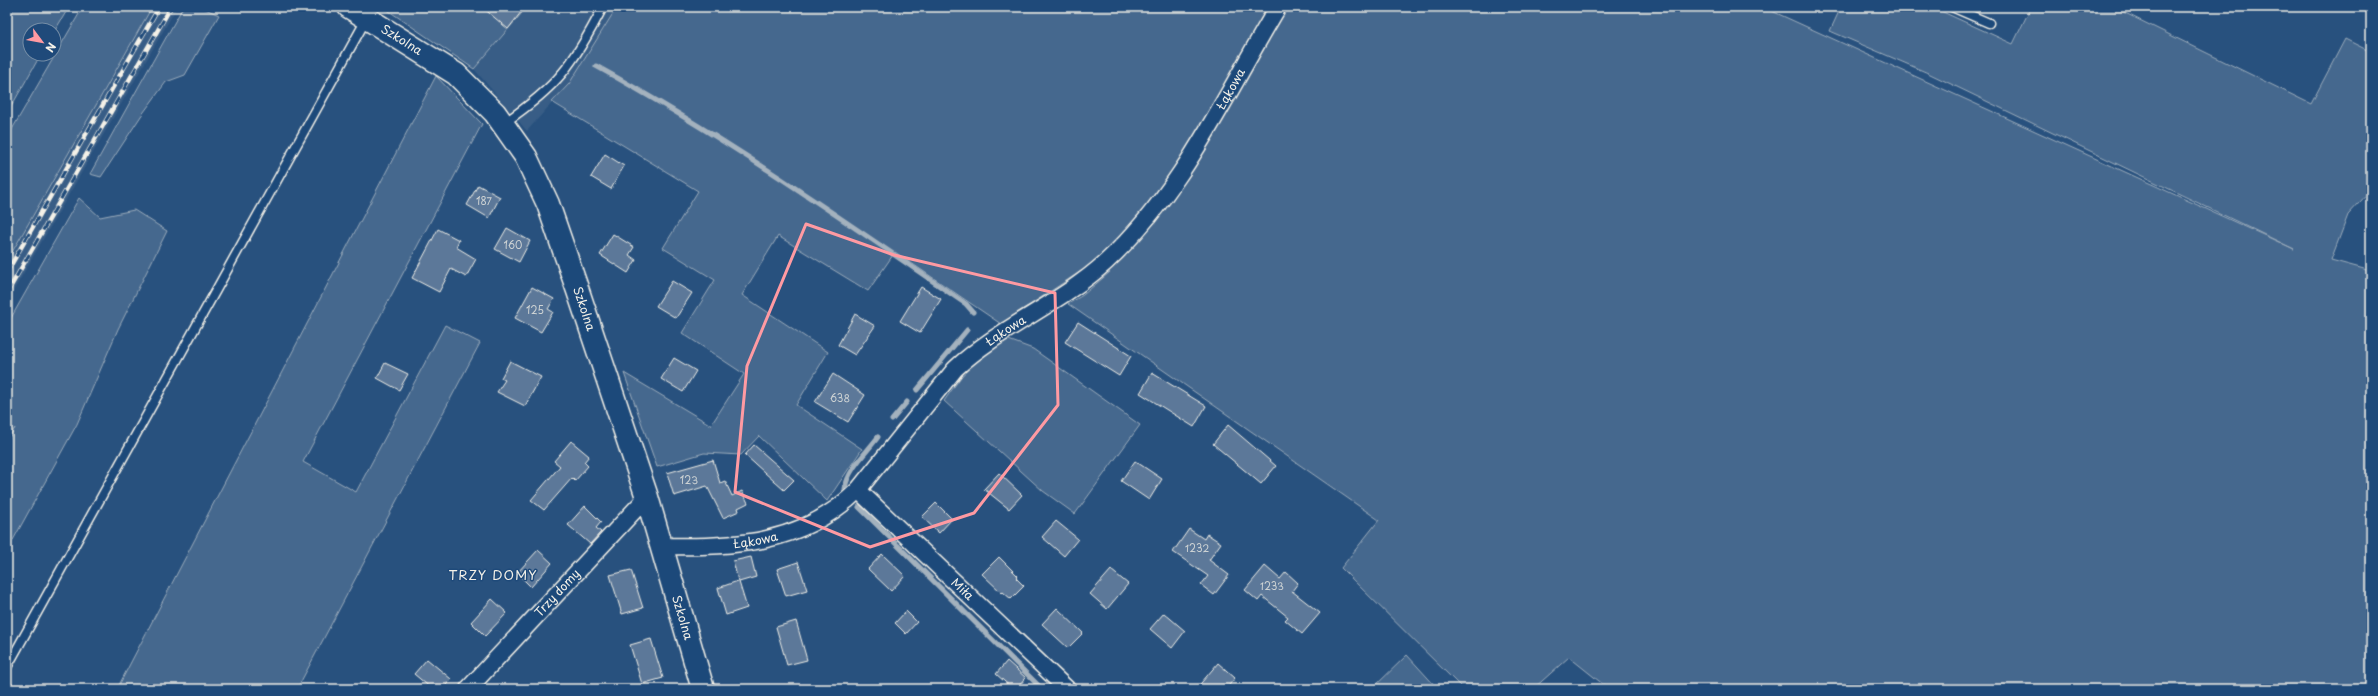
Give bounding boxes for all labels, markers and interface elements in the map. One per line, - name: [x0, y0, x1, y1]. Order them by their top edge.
- street label: Szkolna: [378, 19, 427, 59]
- north arrow: [22, 22, 62, 62]
- text: N: [41, 39, 60, 56]
- street label: Łąkowa: [1211, 64, 1249, 113]
- house number: 187: [476, 193, 492, 208]
- house number: 160: [504, 237, 522, 252]
- street label: Szkolna: [569, 284, 601, 334]
- house number: 125: [526, 302, 544, 317]
- street label: Łąkowa: [981, 310, 1029, 350]
- house number: 638: [830, 390, 850, 405]
- house number: 123: [680, 472, 698, 487]
- street label: Łąkowa: [732, 526, 780, 552]
- house number: 1232: [1185, 540, 1209, 555]
- district label: TRZY DOMY: [448, 565, 538, 584]
- street label: Trzy domy: [530, 565, 584, 620]
- street label: Miła: [948, 573, 979, 604]
- house number: 1233: [1260, 578, 1284, 593]
- street label: Szkolna: [668, 593, 698, 642]

